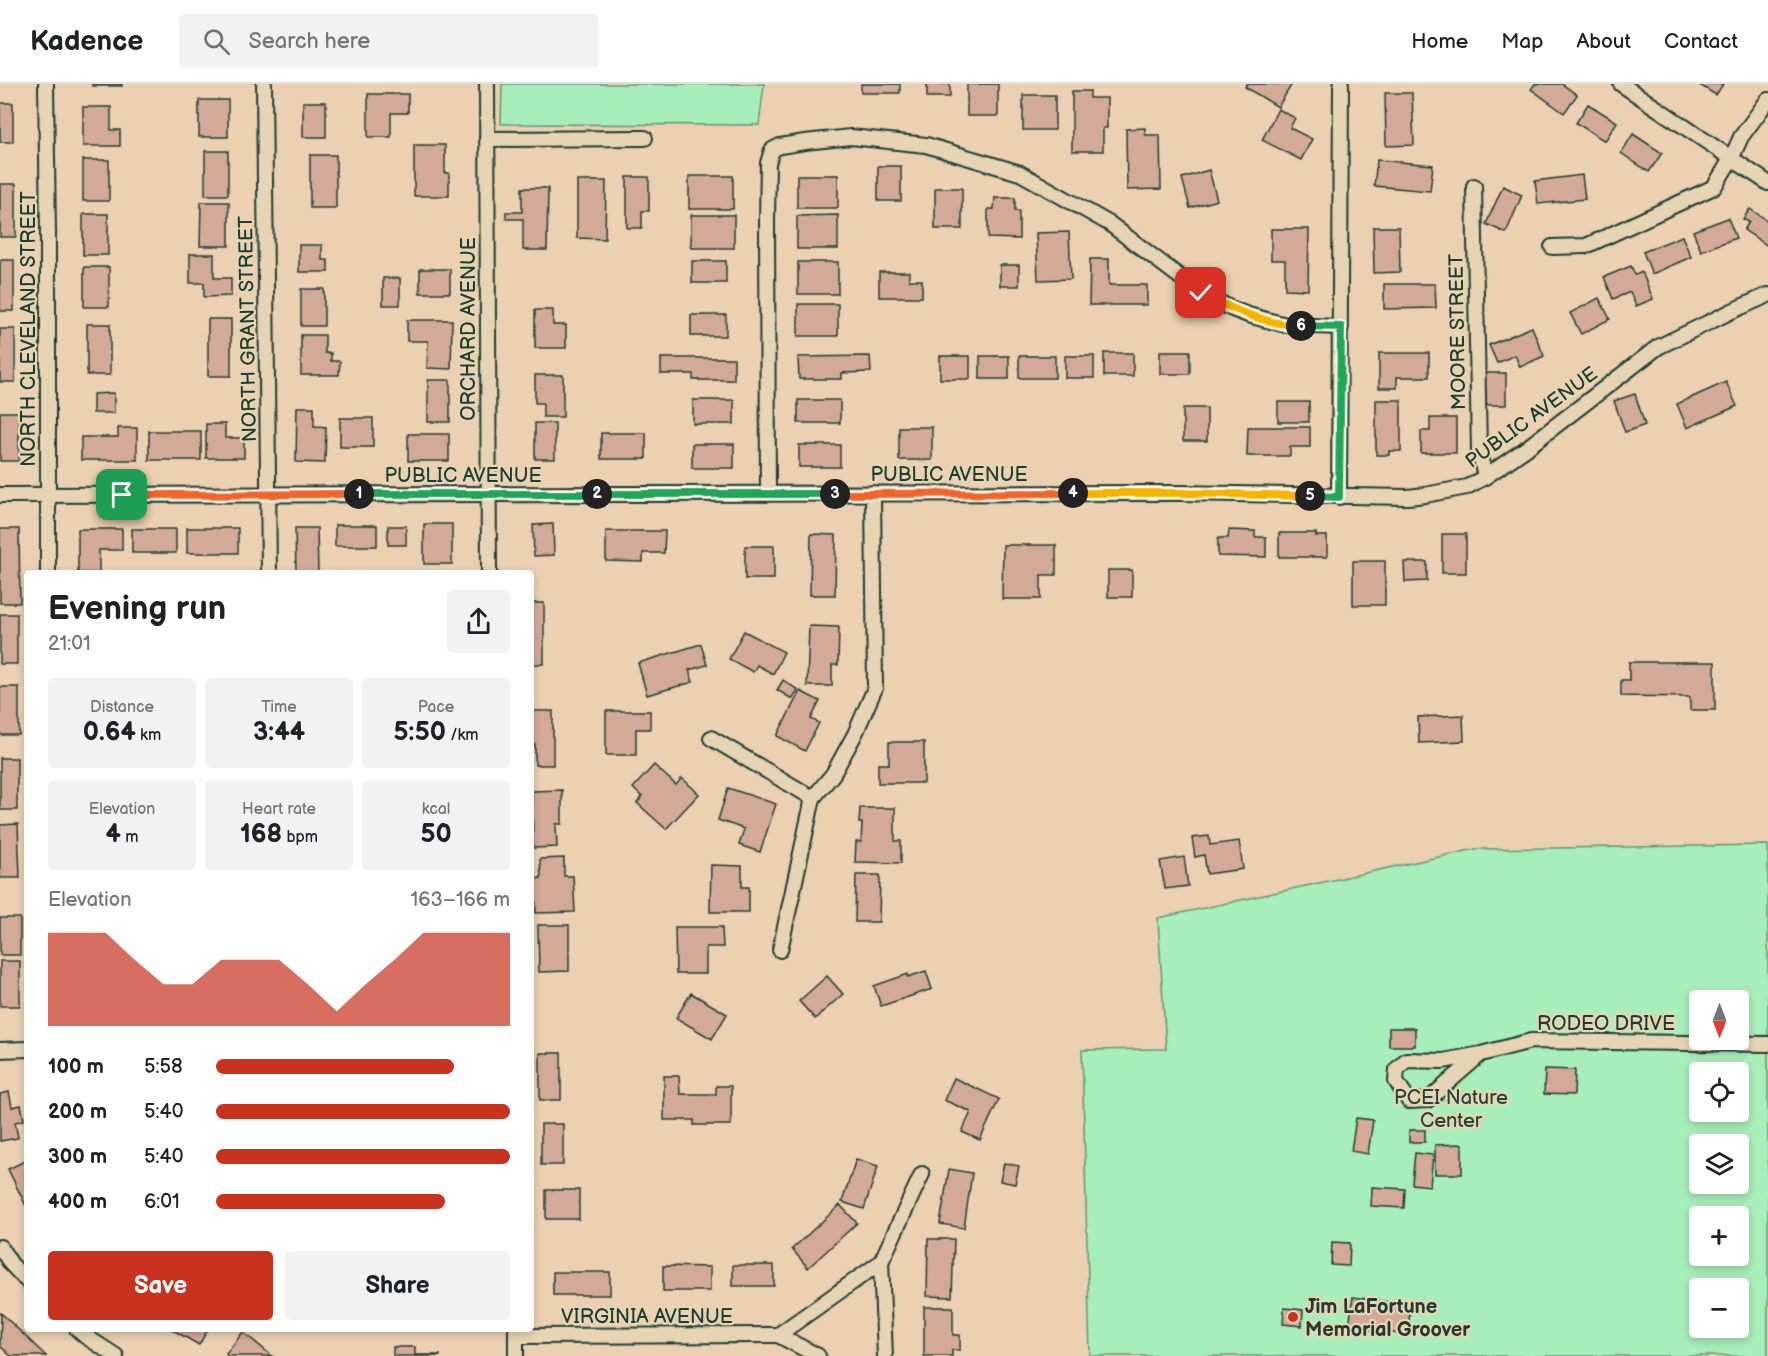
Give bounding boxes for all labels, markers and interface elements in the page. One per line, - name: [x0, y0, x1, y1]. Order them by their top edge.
- search box: [179, 14, 599, 68]
- text: Kadence: [30, 25, 143, 58]
- icon: search: [200, 25, 233, 58]
- text: Search here: [248, 28, 370, 55]
- text: Home: [1411, 29, 1468, 54]
- text: Map: [1501, 29, 1543, 54]
- text: About: [1576, 29, 1631, 54]
- text: Contact: [1664, 29, 1738, 54]
- street label: NORTH CLEVELAND STREET: [17, 191, 41, 467]
- street label: NORTH GRANT STREET: [234, 216, 262, 442]
- street label: ORCHARD AVENUE: [457, 237, 481, 421]
- street label: MOORE STREET: [1445, 254, 1471, 410]
- pin: [1175, 267, 1226, 318]
- icon: check: [1184, 276, 1217, 309]
- pin: 6: [1286, 311, 1316, 341]
- text: 6: [1296, 316, 1306, 335]
- street label: PUBLIC AVENUE: [1461, 362, 1602, 474]
- street label: PUBLIC AVENUE: [870, 463, 1028, 487]
- street label: PUBLIC AVENUE: [384, 464, 542, 488]
- pin: [96, 469, 147, 520]
- icon: arrive: [105, 478, 138, 511]
- pin: 4: [1058, 478, 1088, 508]
- pin: 1: [344, 479, 374, 509]
- pin: 2: [582, 479, 612, 509]
- pin: 3: [820, 479, 850, 509]
- pin: 5: [1295, 481, 1325, 511]
- text: 4: [1068, 483, 1078, 502]
- text: 1: [356, 484, 362, 503]
- text: 2: [592, 484, 602, 503]
- text: 3: [830, 484, 840, 503]
- text: 5: [1305, 486, 1315, 505]
- text: Evening run: [48, 589, 226, 629]
- button: share: [447, 590, 510, 653]
- text: 21:01: [48, 632, 91, 656]
- text: Distance: [90, 698, 154, 717]
- text: Time: [261, 698, 297, 717]
- text: Pace: [418, 698, 454, 717]
- text: 0.64: [83, 717, 136, 748]
- text: 3:44: [253, 717, 305, 748]
- text: 5:50: [393, 717, 446, 748]
- text: km: [136, 726, 161, 745]
- text: /km: [446, 726, 479, 745]
- text: Elevation: [89, 800, 155, 819]
- text: Heart rate: [242, 800, 316, 819]
- text: kcal: [422, 800, 450, 819]
- text: 4: [106, 819, 121, 850]
- text: 168: [240, 819, 282, 850]
- text: 50: [420, 819, 452, 850]
- text: m: [121, 828, 138, 847]
- text: bpm: [282, 828, 318, 847]
- text: Elevation: [48, 888, 131, 912]
- text: 163–166 m: [410, 888, 510, 912]
- north arrow: [1689, 990, 1749, 1050]
- map controls: [1689, 990, 1749, 1338]
- street label: RODEO DRIVE: [1537, 1012, 1675, 1036]
- text: 100 m: [48, 1055, 104, 1079]
- text: 5:58: [144, 1055, 183, 1079]
- button: locate: [1689, 1062, 1749, 1122]
- park label: PCEI Nature Center: [1394, 1086, 1508, 1133]
- text: 200 m: [48, 1100, 107, 1124]
- text: 5:40: [144, 1100, 183, 1124]
- button: layers: [1689, 1134, 1749, 1194]
- text: 300 m: [48, 1145, 107, 1169]
- text: 5:40: [144, 1145, 183, 1169]
- text: 400 m: [48, 1190, 107, 1214]
- text: 6:01: [144, 1190, 180, 1214]
- button: +: [1689, 1206, 1749, 1266]
- button: Save: [48, 1251, 273, 1320]
- button: Share: [285, 1251, 510, 1320]
- button: −: [1689, 1278, 1749, 1338]
- place label: Jim LaFortune Memorial Groover: [1305, 1295, 1471, 1342]
- street label: VIRGINIA AVENUE: [561, 1305, 733, 1329]
- marker: Jim LaFortune Memorial Groover: [1286, 1310, 1300, 1324]

